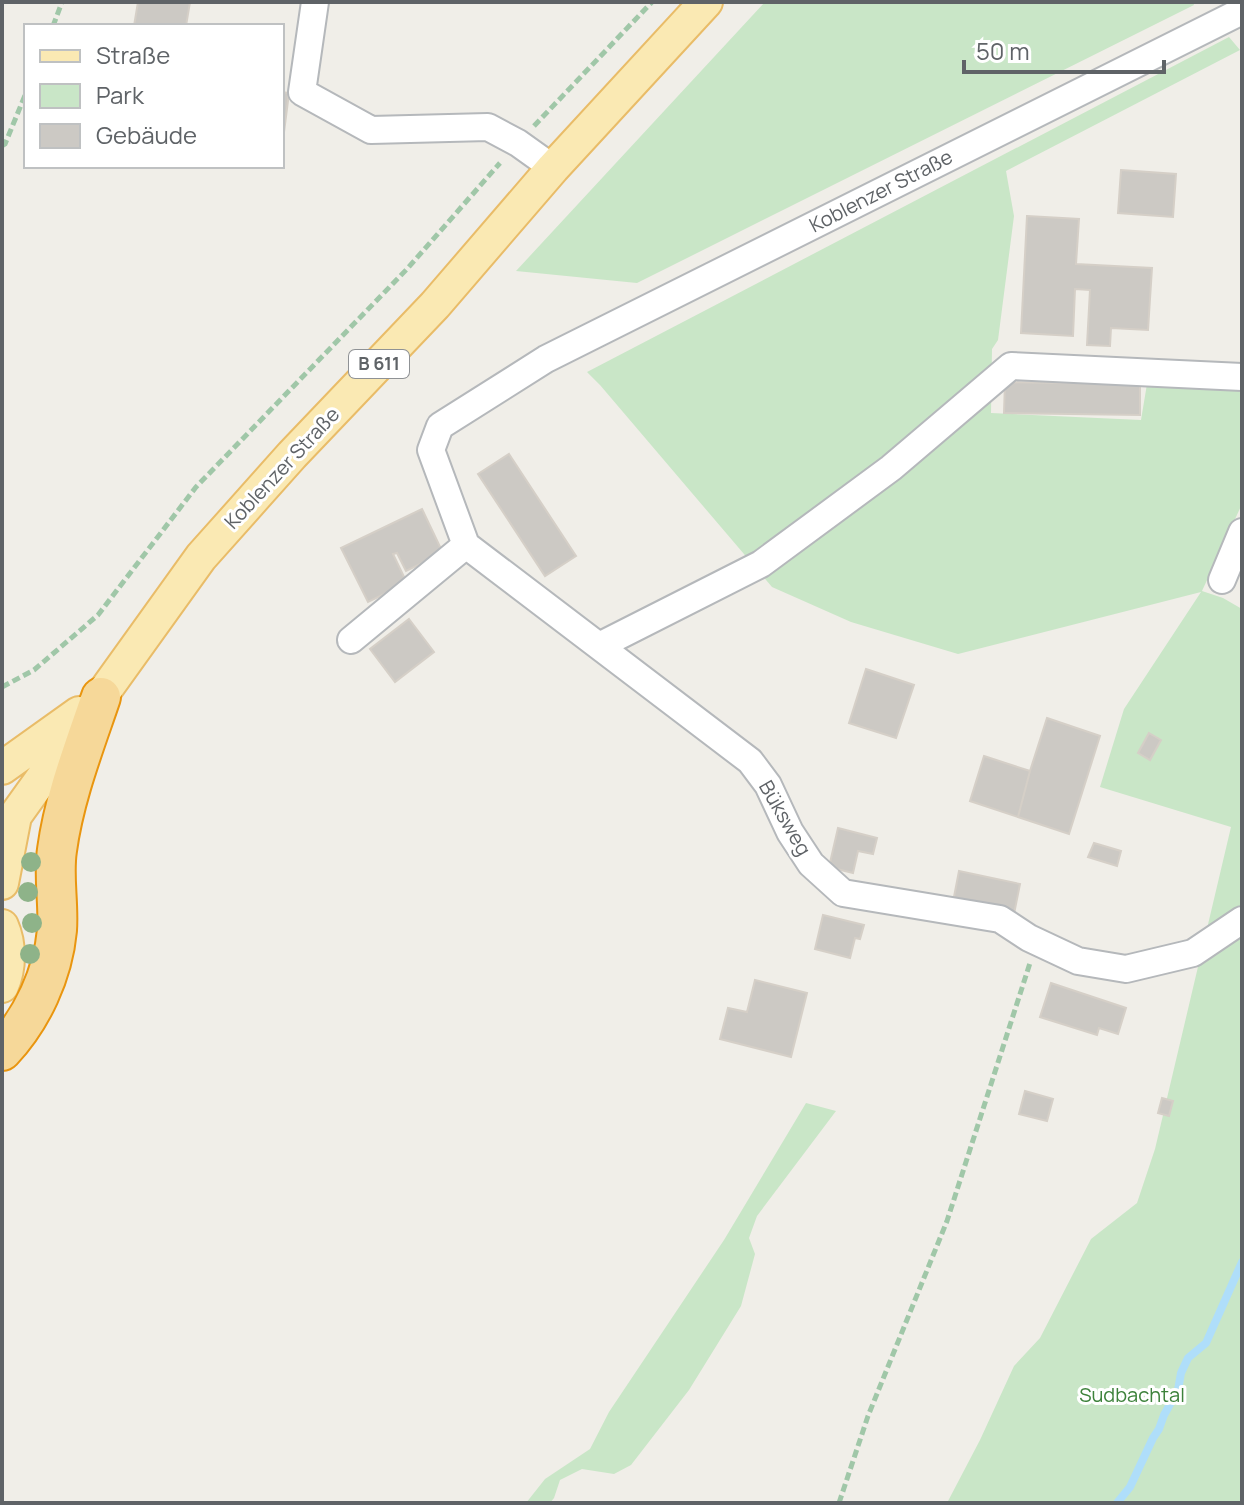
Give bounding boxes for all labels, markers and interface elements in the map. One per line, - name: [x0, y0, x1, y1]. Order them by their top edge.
- legend: [24, 24, 284, 168]
- scale bar: [964, 24, 1164, 74]
- text: 50 m: [976, 34, 1030, 67]
- text: Straße: [96, 38, 170, 71]
- text: Park: [96, 78, 145, 111]
- text: Gebäude: [96, 118, 197, 151]
- street label: Koblenzer Straße: [805, 143, 957, 238]
- road number: B 611: [349, 350, 409, 378]
- street label: Koblenzer Straße: [218, 401, 345, 534]
- street label: Büksweg: [753, 775, 818, 860]
- park label: Sudbachtal: [1079, 1381, 1185, 1408]

